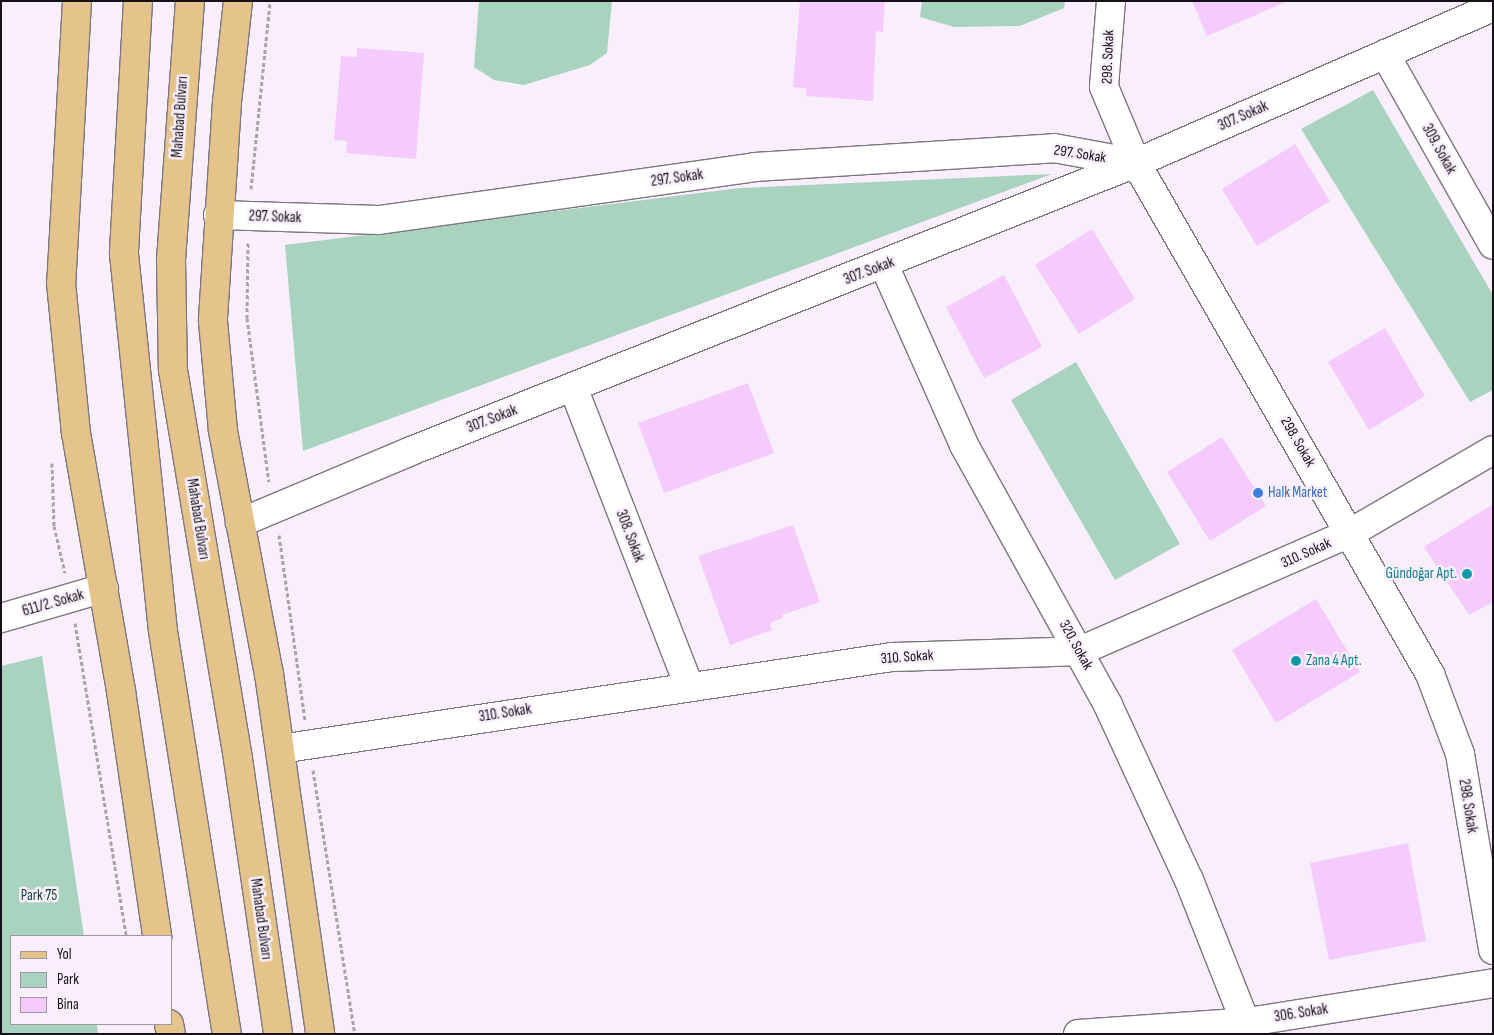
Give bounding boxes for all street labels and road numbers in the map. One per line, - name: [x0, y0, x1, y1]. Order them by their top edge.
- street label: 298. Sokak: [1098, 29, 1118, 85]
- street label: Mahabad Bulvarı: [168, 76, 192, 158]
- street label: 307. Sokak: [1215, 97, 1271, 135]
- street label: 309. Sokak: [1418, 121, 1460, 177]
- street label: 297. Sokak: [1053, 141, 1107, 167]
- street label: 297. Sokak: [650, 165, 704, 191]
- street label: 297. Sokak: [248, 207, 302, 227]
- street label: 307. Sokak: [841, 253, 897, 289]
- street label: 307. Sokak: [464, 401, 520, 437]
- street label: 298. Sokak: [1277, 414, 1319, 470]
- street label: Mahabad Bulvarı: [183, 477, 213, 561]
- street label: 308. Sokak: [612, 507, 648, 565]
- street label: 310. Sokak: [1278, 534, 1334, 572]
- street label: 611/2. Sokak: [20, 586, 86, 620]
- street label: 320. Sokak: [1055, 617, 1097, 673]
- street label: 310. Sokak: [880, 646, 934, 668]
- street label: 310. Sokak: [477, 700, 533, 726]
- street label: 298. Sokak: [1455, 778, 1481, 834]
- street label: Mahabad Bulvarı: [246, 877, 276, 961]
- street label: 306. Sokak: [1273, 1000, 1329, 1026]

